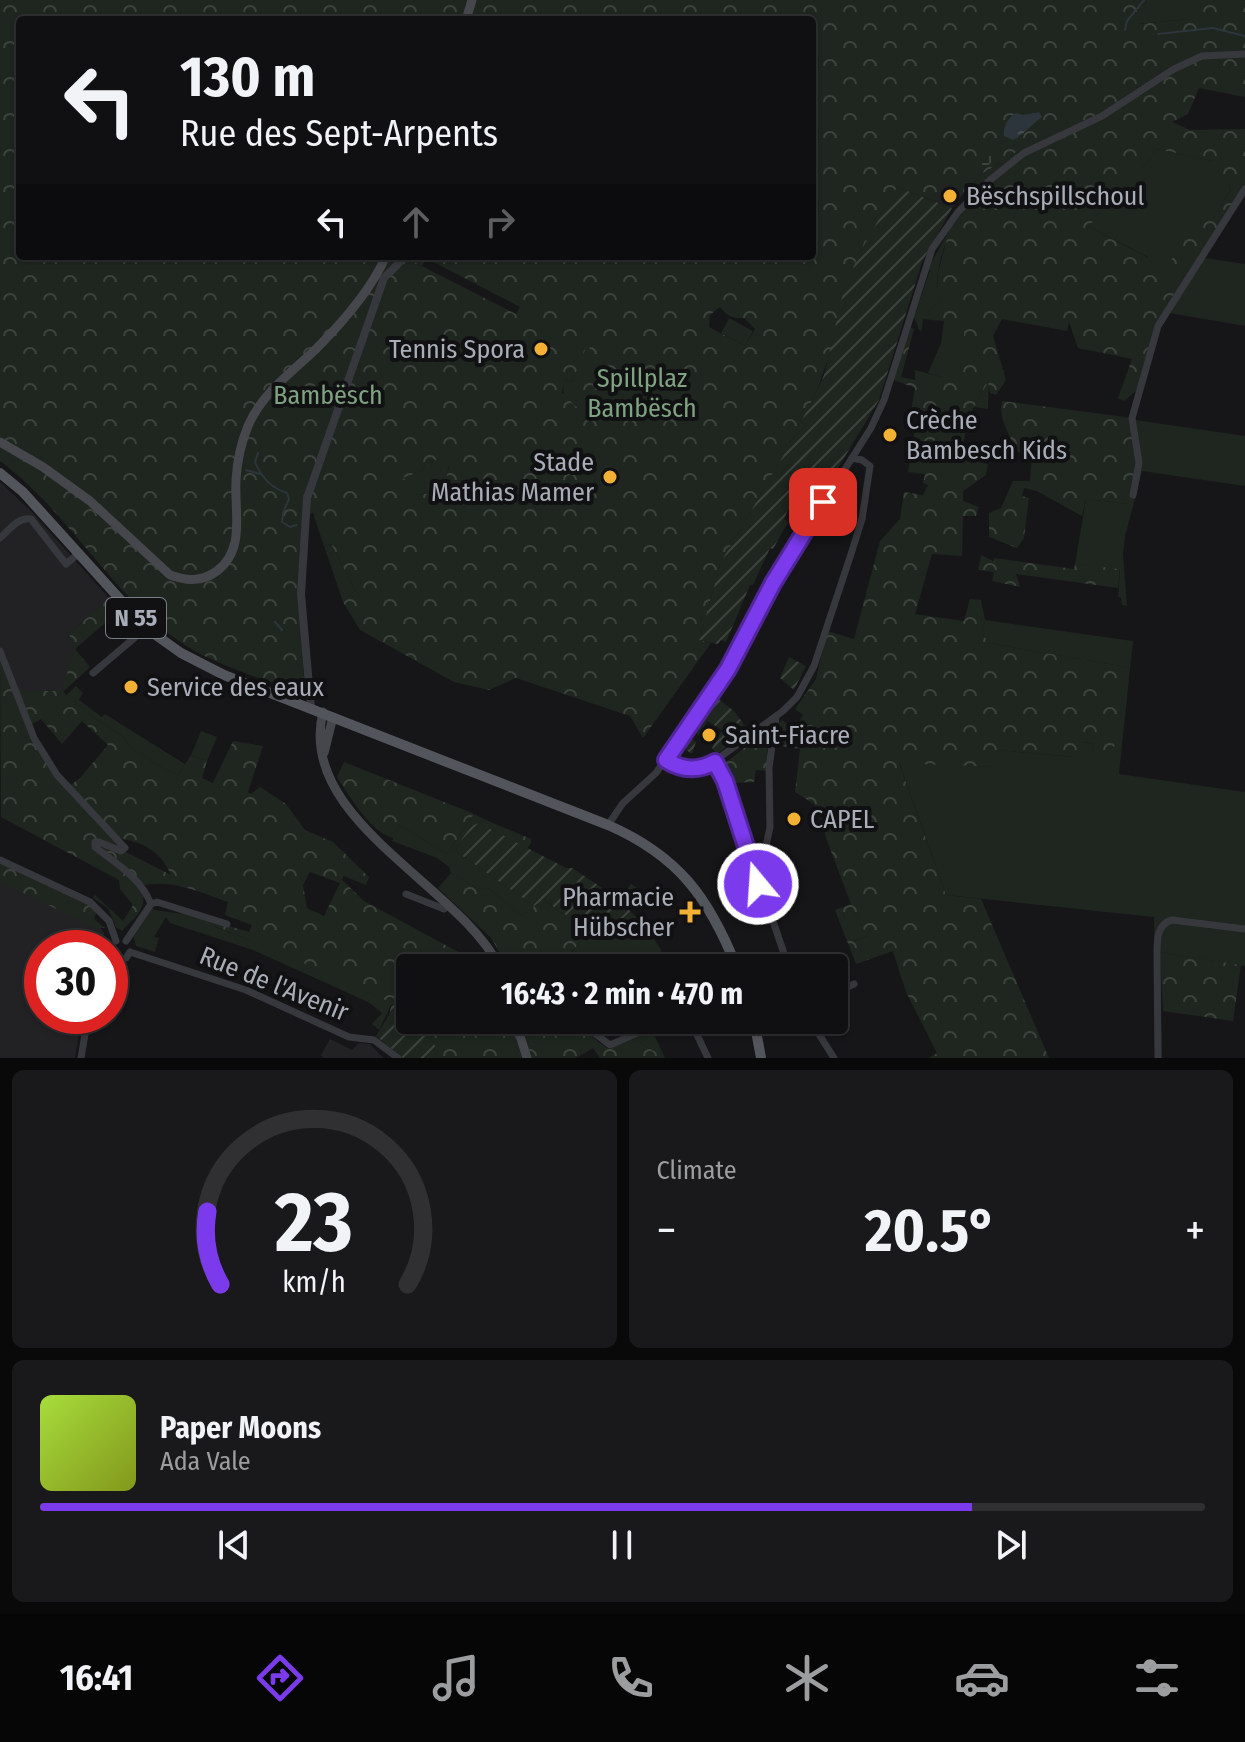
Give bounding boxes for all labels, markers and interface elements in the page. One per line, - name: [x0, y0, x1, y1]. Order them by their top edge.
- text: 130 m: [180, 44, 315, 111]
- icon: left: [48, 48, 152, 152]
- text: Rue des Sept-Arpents: [180, 112, 498, 156]
- place label: Bëschspillschoul: [966, 181, 1144, 212]
- marker: Bëschspillschoul: [941, 187, 959, 205]
- icon: left: [310, 200, 354, 244]
- icon: ahead: [394, 200, 438, 244]
- icon: right: [478, 200, 522, 244]
- place label: Tennis Spora: [389, 334, 525, 365]
- marker: Tennis Spora: [532, 340, 550, 358]
- park label: Spillplaz Bambësch: [587, 363, 697, 424]
- park label: Bambësch: [273, 380, 383, 411]
- place label: Crèche Bambesch Kids: [906, 405, 1067, 466]
- marker: Crèche Bambesch Kids: [881, 426, 899, 444]
- place label: Stade Mathias Mamer: [431, 447, 594, 508]
- marker: Stade Mathias Mamer: [601, 468, 619, 486]
- pin: [789, 468, 857, 536]
- icon: arrive: [801, 480, 845, 524]
- road number: N 55: [106, 598, 166, 638]
- place label: Service des eaux: [147, 672, 324, 703]
- marker: Service des eaux: [122, 678, 140, 696]
- place label: Saint-Fiacre: [725, 720, 850, 751]
- marker: Saint-Fiacre: [700, 726, 718, 744]
- place label: CAPEL: [810, 804, 875, 835]
- marker: CAPEL: [785, 810, 803, 828]
- position arrow: [716, 842, 800, 926]
- place label: Pharmacie Hübscher: [562, 882, 674, 943]
- marker: Pharmacie Hübscher: [681, 903, 699, 921]
- speed limit sign: 30: [24, 930, 128, 1034]
- street label: Rue de l'Avenir: [195, 940, 353, 1028]
- text: 16:43 · 2 min · 470 m: [501, 976, 743, 1012]
- text: Climate: [657, 1155, 737, 1186]
- text: 23: [274, 1173, 353, 1273]
- text: 20.5°: [865, 1195, 997, 1267]
- text: −: [657, 1204, 676, 1257]
- text: +: [1185, 1204, 1205, 1257]
- text: km/h: [282, 1265, 346, 1300]
- text: Paper Moons: [160, 1410, 321, 1446]
- text: Ada Vale: [160, 1446, 251, 1477]
- icon: previous: [212, 1523, 256, 1567]
- icon: pause: [600, 1523, 644, 1567]
- icon: next: [989, 1523, 1033, 1567]
- icon: directions: [252, 1650, 308, 1706]
- icon: music: [428, 1650, 484, 1706]
- icon: phone: [603, 1650, 659, 1706]
- icon: climate: [779, 1650, 835, 1706]
- icon: car: [954, 1650, 1010, 1706]
- icon: filters: [1129, 1650, 1185, 1706]
- text: 16:41: [60, 1656, 133, 1700]

